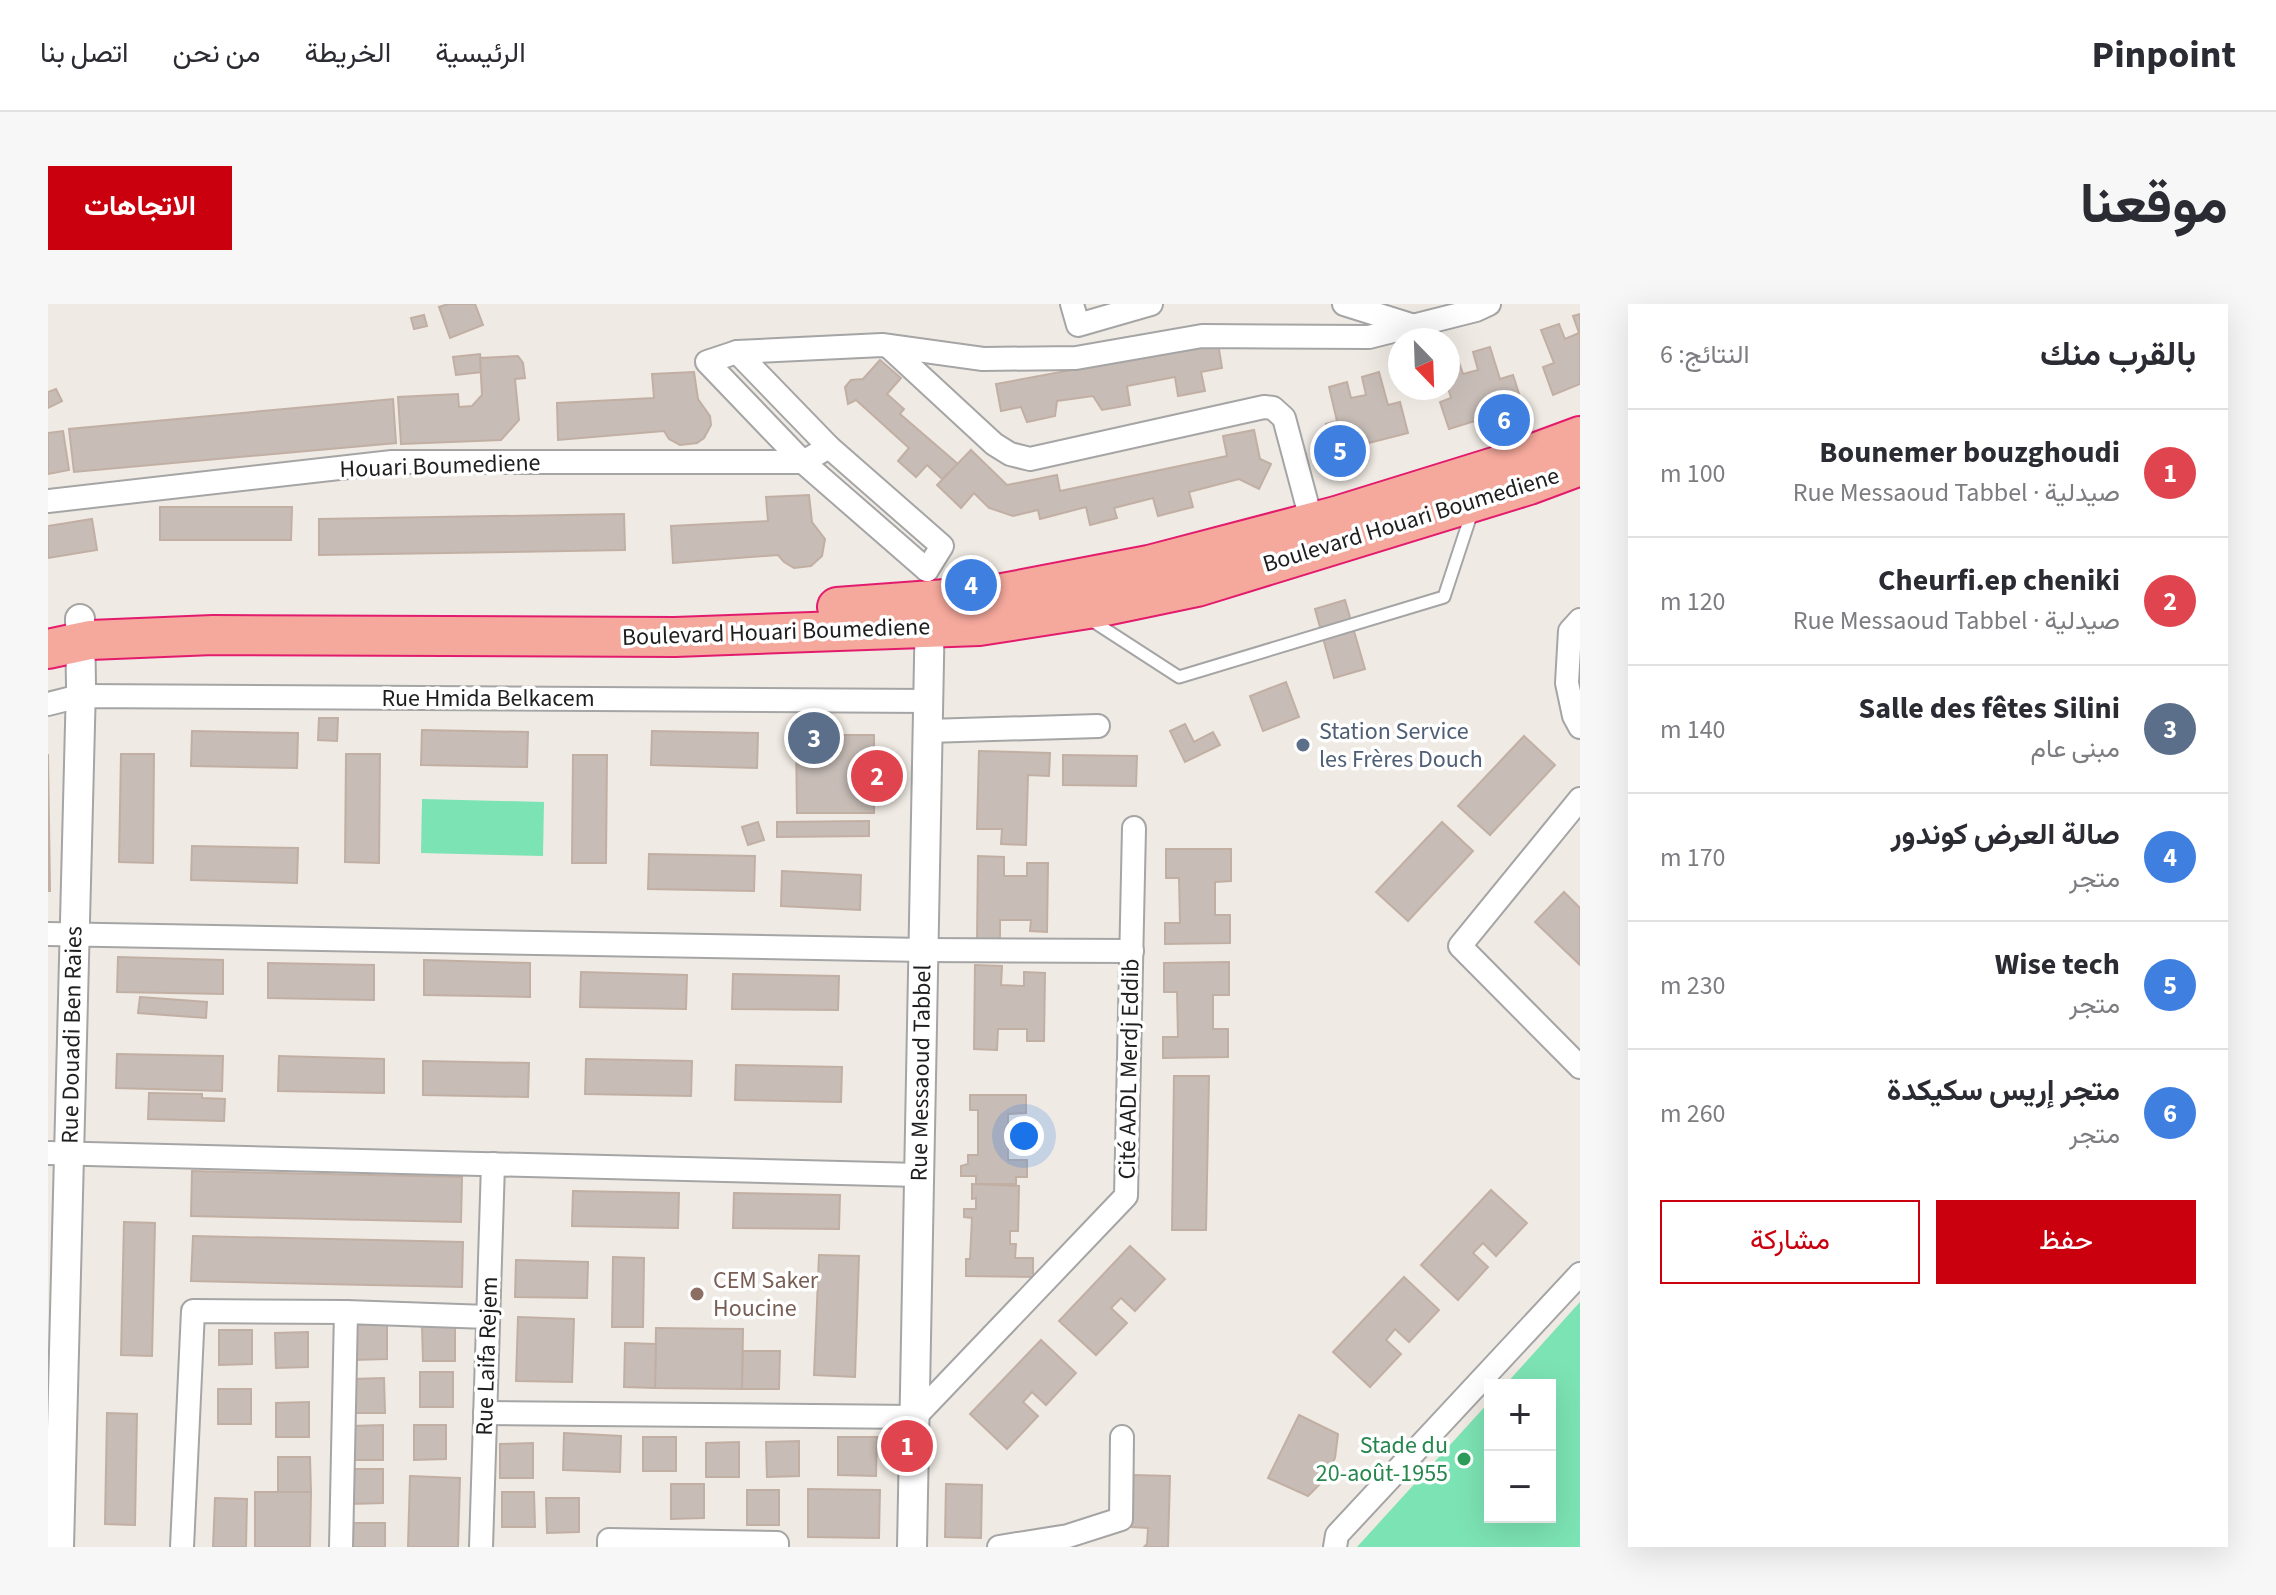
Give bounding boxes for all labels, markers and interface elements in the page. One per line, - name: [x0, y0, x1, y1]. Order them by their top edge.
- text: Pinpoint: [2091, 28, 2236, 82]
- text: اتصل بنا: [40, 33, 129, 73]
- text: من نحن: [173, 33, 261, 73]
- text: الخريطة: [305, 33, 391, 73]
- text: الرئيسية: [435, 33, 526, 73]
- text: موقعنا: [2080, 165, 2228, 244]
- button: الاتجاهات: [48, 166, 232, 250]
- north arrow: [1388, 328, 1460, 400]
- text: بالقرب منك: [2040, 330, 2196, 379]
- text: النتائج: 6: [1660, 336, 1750, 373]
- pin: 6: [1478, 390, 1530, 450]
- pin: 5: [1314, 421, 1366, 481]
- text: Bounemer bouzghoudi: [1819, 431, 2120, 474]
- street label: Houari Boumediene: [339, 445, 541, 487]
- text: 100 m: [1660, 455, 1726, 492]
- text: 1: [2163, 455, 2177, 492]
- street label: Boulevard Houari Boumediene: [1258, 458, 1564, 582]
- text: صيدلية · Rue Messaoud Tabbel: [1793, 474, 2120, 511]
- pin: 4: [945, 555, 997, 615]
- text: Cheurfi.ep cheniki: [1878, 559, 2120, 602]
- text: 120 m: [1660, 583, 1726, 620]
- text: 2: [2163, 583, 2177, 620]
- text: صيدلية · Rue Messaoud Tabbel: [1793, 602, 2120, 639]
- street label: Boulevard Houari Boumediene: [621, 609, 931, 655]
- street label: Rue Hmida Belkacem: [381, 681, 595, 716]
- text: Salle des fêtes Silini: [1859, 687, 2120, 730]
- pin: 3: [788, 708, 840, 768]
- text: 140 m: [1660, 711, 1726, 748]
- text: 3: [2163, 711, 2177, 748]
- place label: Station Service les Frères Douch: [1319, 714, 1483, 777]
- text: مبنى عام: [2030, 730, 2120, 767]
- marker: Station Service les Frères Douch: [1294, 736, 1312, 754]
- pin: 2: [851, 746, 903, 806]
- text: صالة العرض كوندور: [1891, 813, 2120, 856]
- text: 170 m: [1660, 839, 1726, 876]
- text: 4: [2163, 839, 2177, 876]
- text: متجر: [2069, 860, 2120, 897]
- street label: Rue Douadi Ben Raies: [53, 926, 91, 1144]
- text: Wise tech: [1995, 943, 2120, 986]
- street label: Cité AADL Merdj Eddib: [1110, 958, 1148, 1180]
- street label: Rue Messaoud Tabbel: [902, 964, 940, 1182]
- text: 230 m: [1660, 967, 1726, 1004]
- text: 5: [2163, 967, 2177, 1004]
- text: متجر: [2069, 986, 2120, 1023]
- text: متجر إريس سكيكدة: [1887, 1069, 2120, 1112]
- text: 260 m: [1660, 1095, 1726, 1132]
- text: 6: [2163, 1095, 2177, 1132]
- your location: [1004, 1116, 1044, 1156]
- text: متجر: [2069, 1116, 2120, 1153]
- button: مشاركة: [1660, 1200, 1920, 1284]
- button: حفظ: [1936, 1200, 2196, 1284]
- place label: CEM Saker Houcine: [713, 1263, 819, 1326]
- street label: Rue Laifa Rejem: [467, 1276, 507, 1436]
- marker: CEM Saker Houcine: [688, 1285, 706, 1303]
- map controls: [1484, 1379, 1556, 1523]
- button: +: [1484, 1379, 1556, 1451]
- pin: 1: [881, 1416, 933, 1476]
- place label: Stade du 20-août-1955: [1316, 1428, 1448, 1491]
- marker: Stade du 20-août-1955: [1455, 1450, 1473, 1468]
- button: −: [1484, 1451, 1556, 1523]

